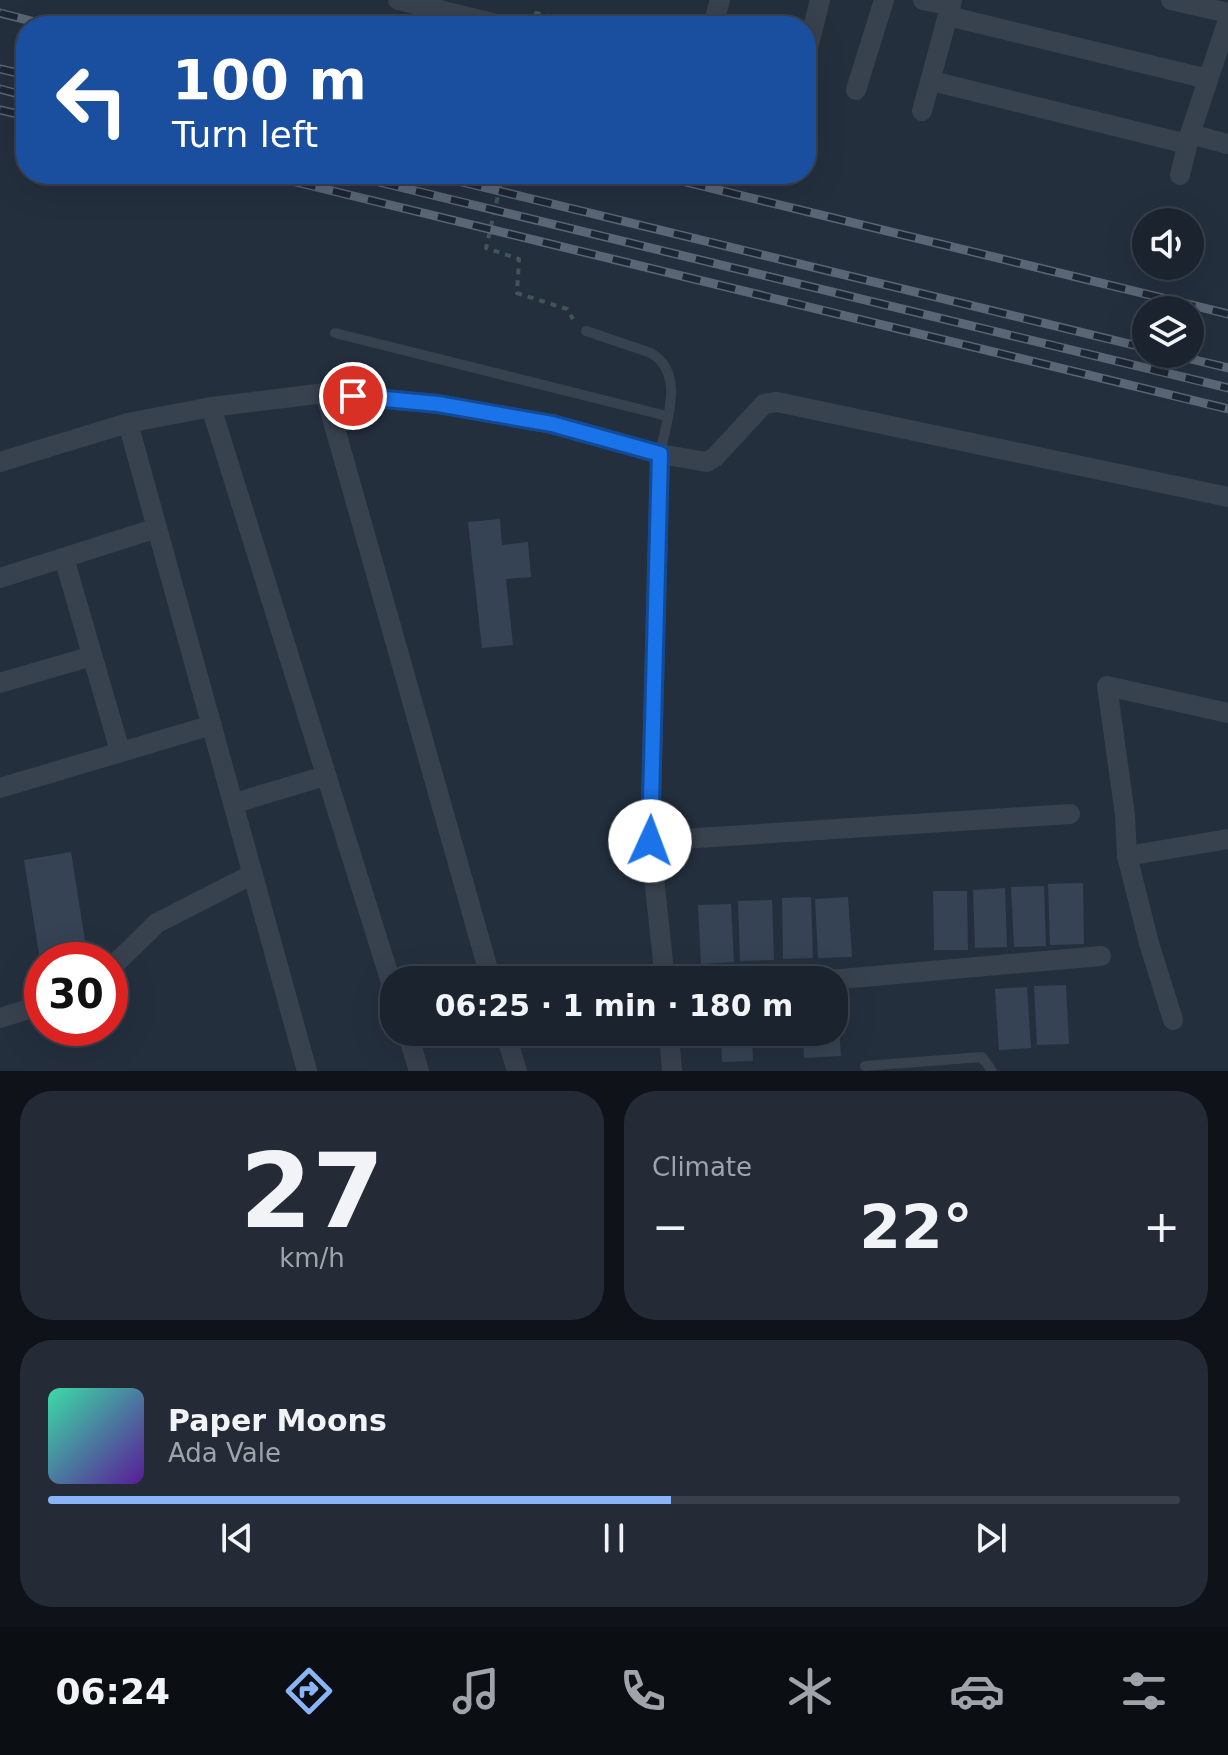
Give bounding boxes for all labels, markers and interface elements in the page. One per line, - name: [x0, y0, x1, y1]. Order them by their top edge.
- text: 100 m: [172, 47, 367, 112]
- icon: left: [40, 48, 144, 152]
- text: Turn left: [172, 114, 318, 155]
- map controls: [1132, 208, 1204, 368]
- button: sound: [1132, 208, 1204, 280]
- button: layers: [1132, 296, 1204, 368]
- pin: [319, 362, 387, 430]
- icon: arrive: [331, 374, 375, 418]
- position arrow: [608, 799, 692, 883]
- speed limit sign: 30: [24, 942, 128, 1046]
- text: 06:25 · 1 min · 180 m: [435, 988, 793, 1023]
- text: 27: [240, 1130, 384, 1252]
- text: Climate: [652, 1152, 752, 1182]
- text: 22°: [859, 1192, 973, 1262]
- text: −: [652, 1201, 689, 1252]
- text: +: [1143, 1201, 1180, 1252]
- text: km/h: [279, 1243, 345, 1273]
- text: Paper Moons: [168, 1403, 387, 1438]
- text: Ada Vale: [168, 1438, 281, 1468]
- icon: previous: [215, 1516, 259, 1560]
- icon: pause: [592, 1516, 636, 1560]
- icon: next: [969, 1516, 1013, 1560]
- icon: directions: [281, 1663, 337, 1719]
- icon: music: [448, 1663, 504, 1719]
- icon: phone: [615, 1663, 671, 1719]
- icon: climate: [782, 1663, 838, 1719]
- icon: car: [949, 1663, 1005, 1719]
- icon: filters: [1116, 1663, 1172, 1719]
- text: 06:24: [56, 1671, 170, 1712]

